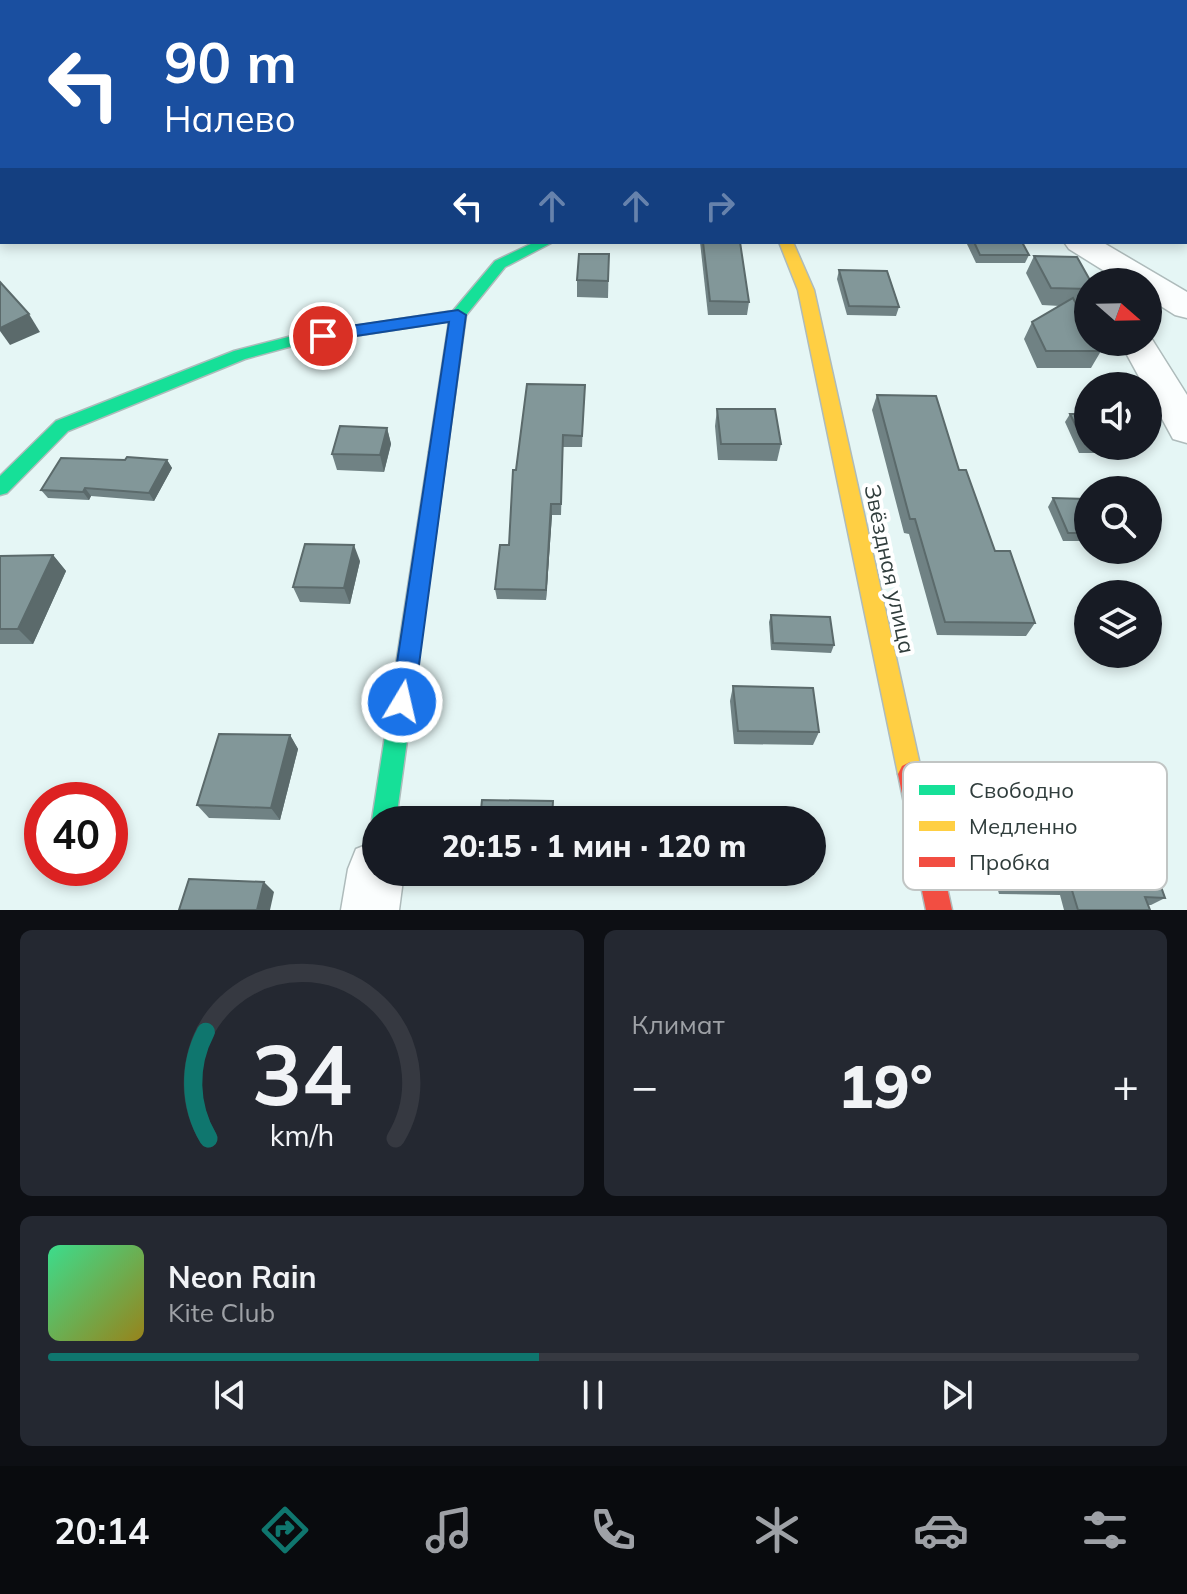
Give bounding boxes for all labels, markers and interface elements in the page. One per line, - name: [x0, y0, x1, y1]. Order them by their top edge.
- text: 90 m: [164, 27, 297, 97]
- icon: left: [32, 32, 136, 136]
- text: Налево: [164, 96, 296, 141]
- icon: left: [446, 184, 490, 228]
- icon: ahead: [530, 184, 574, 228]
- icon: ahead: [614, 184, 658, 228]
- icon: right: [698, 184, 742, 228]
- north arrow: [1074, 268, 1162, 356]
- map controls: [1074, 268, 1162, 668]
- pin: [289, 302, 357, 370]
- icon: arrive: [301, 314, 345, 358]
- button: sound: [1074, 372, 1162, 460]
- button: search: [1074, 476, 1162, 564]
- street label: Звёздная улица: [858, 482, 922, 656]
- button: layers: [1074, 580, 1162, 668]
- position arrow: [360, 660, 444, 744]
- legend: [903, 762, 1167, 890]
- text: Свободно: [969, 776, 1074, 804]
- speed limit sign: 40: [24, 782, 128, 886]
- text: Медленно: [969, 812, 1078, 840]
- text: 20:15 · 1 мин · 120 m: [442, 827, 746, 865]
- text: Пробка: [969, 848, 1050, 876]
- text: Климат: [632, 1008, 725, 1041]
- text: 34: [252, 1021, 352, 1126]
- text: 19°: [838, 1048, 933, 1123]
- text: −: [632, 1058, 658, 1113]
- text: +: [1113, 1058, 1139, 1113]
- text: km/h: [269, 1117, 334, 1153]
- text: Neon Rain: [168, 1258, 317, 1296]
- text: Kite Club: [168, 1296, 275, 1329]
- icon: previous: [208, 1373, 252, 1417]
- icon: pause: [571, 1373, 615, 1417]
- icon: next: [935, 1373, 979, 1417]
- icon: directions: [257, 1502, 313, 1558]
- icon: music: [421, 1502, 477, 1558]
- icon: phone: [585, 1502, 641, 1558]
- icon: climate: [749, 1502, 805, 1558]
- icon: car: [913, 1502, 969, 1558]
- icon: filters: [1077, 1502, 1133, 1558]
- text: 20:14: [54, 1508, 149, 1553]

